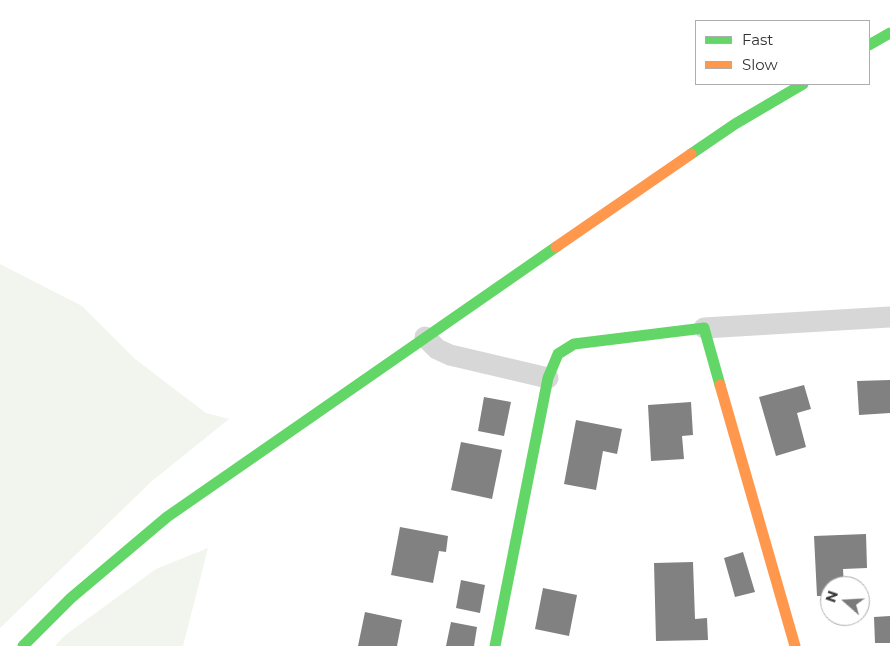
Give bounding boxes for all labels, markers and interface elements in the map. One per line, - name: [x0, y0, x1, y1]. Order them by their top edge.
- legend: [695, 20, 870, 85]
- text: Fast: [742, 30, 773, 49]
- text: Slow: [742, 55, 778, 74]
- north arrow: [820, 576, 870, 626]
- text: N: [821, 588, 842, 605]

